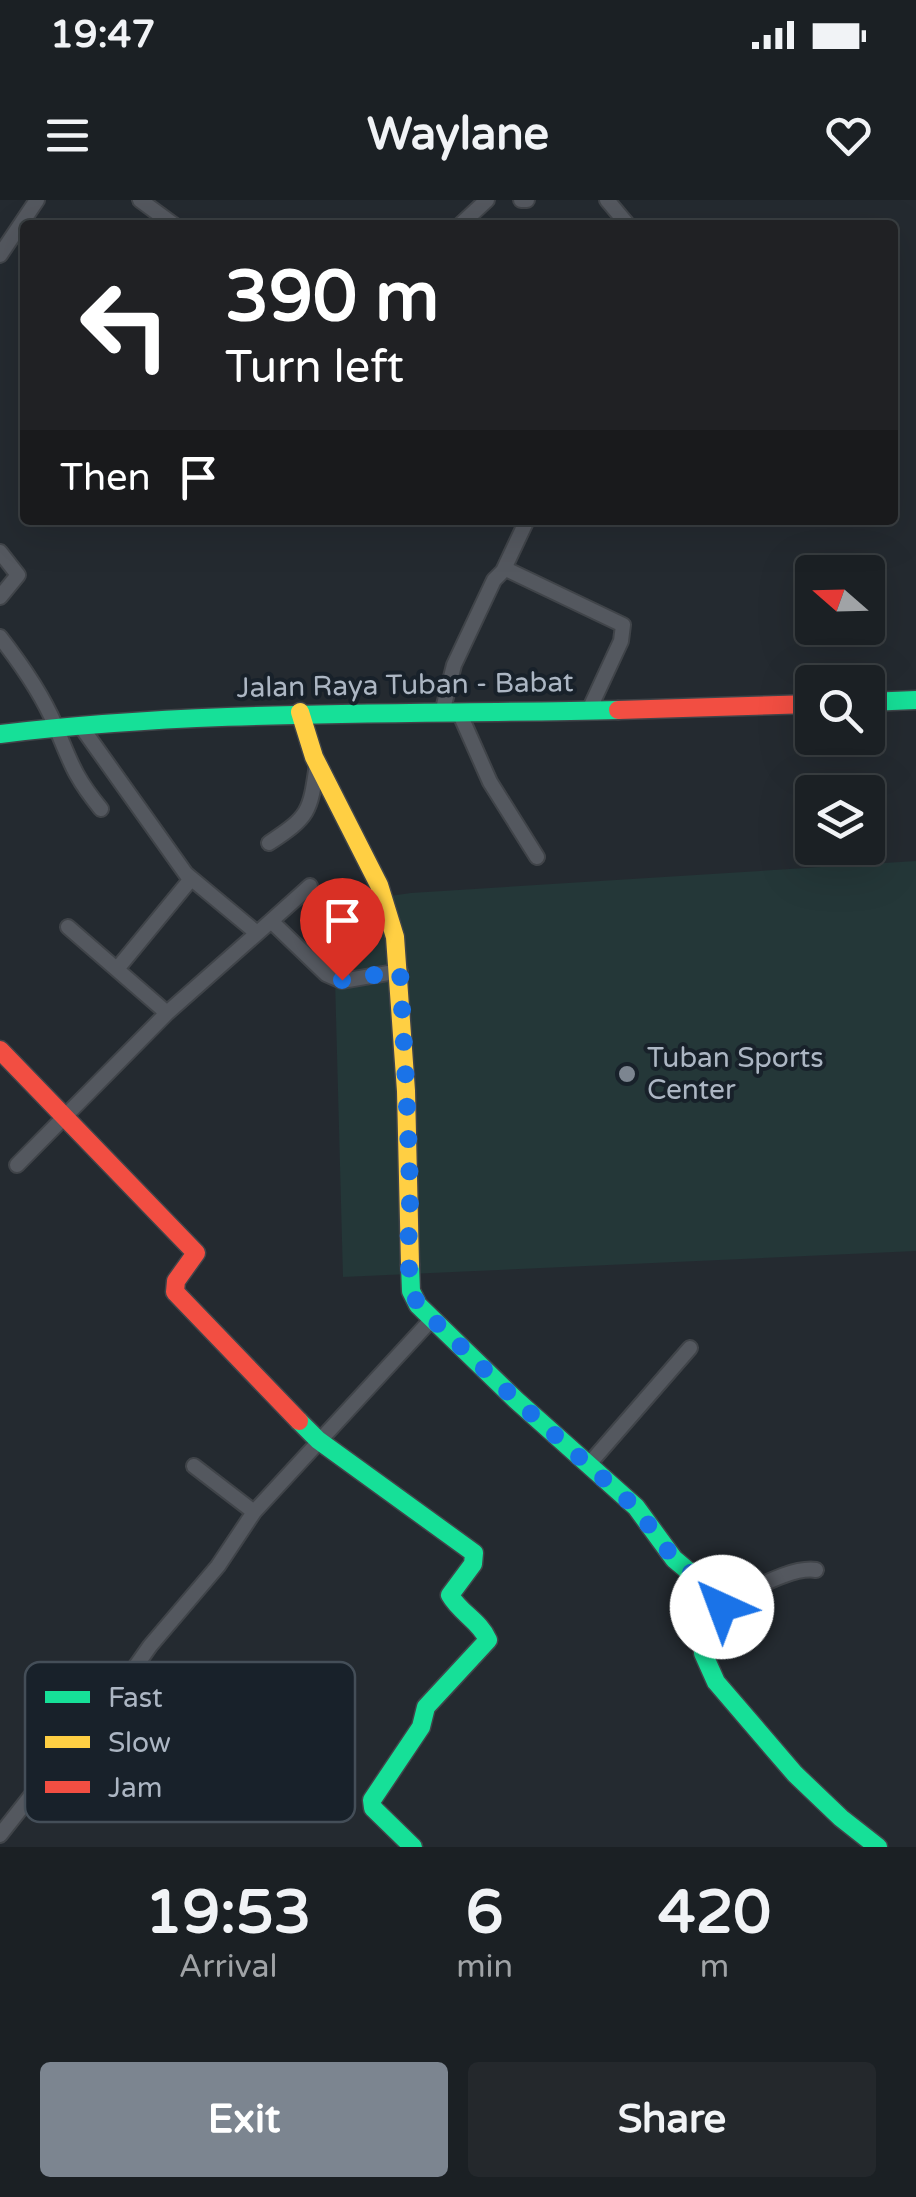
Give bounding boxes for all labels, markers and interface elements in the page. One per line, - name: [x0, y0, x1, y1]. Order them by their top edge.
- text: 19:47: [50, 12, 155, 58]
- icon: menu: [40, 108, 95, 163]
- text: Waylane: [367, 108, 549, 162]
- icon: heart: [821, 108, 876, 163]
- text: 390 m: [225, 256, 439, 340]
- icon: left: [60, 260, 190, 390]
- text: Turn left: [225, 341, 404, 395]
- icon: arrive: [171, 450, 226, 505]
- text: Then: [60, 455, 151, 501]
- north arrow: [795, 555, 885, 645]
- map controls: [795, 555, 885, 865]
- street label: Jalan Raya Tuban - Babat: [236, 665, 574, 705]
- button: search: [795, 665, 885, 755]
- button: layers: [795, 775, 885, 865]
- pin: [300, 878, 385, 981]
- icon: arrive: [315, 893, 370, 948]
- place label: Tuban Sports Center: [647, 1041, 824, 1107]
- marker: Tuban Sports Center: [616, 1063, 638, 1085]
- position arrow: [670, 1555, 774, 1659]
- legend: [25, 1662, 355, 1822]
- text: Fast: [108, 1681, 163, 1715]
- text: Slow: [108, 1726, 171, 1760]
- text: Jam: [108, 1771, 163, 1805]
- text: 19:53: [145, 1877, 311, 1949]
- text: 6: [466, 1877, 503, 1949]
- text: 420: [658, 1877, 771, 1949]
- text: Arrival: [179, 1948, 278, 1986]
- text: min: [456, 1948, 513, 1986]
- text: m: [700, 1948, 729, 1986]
- button: Exit: [40, 2062, 448, 2177]
- button: Share: [468, 2062, 876, 2177]

